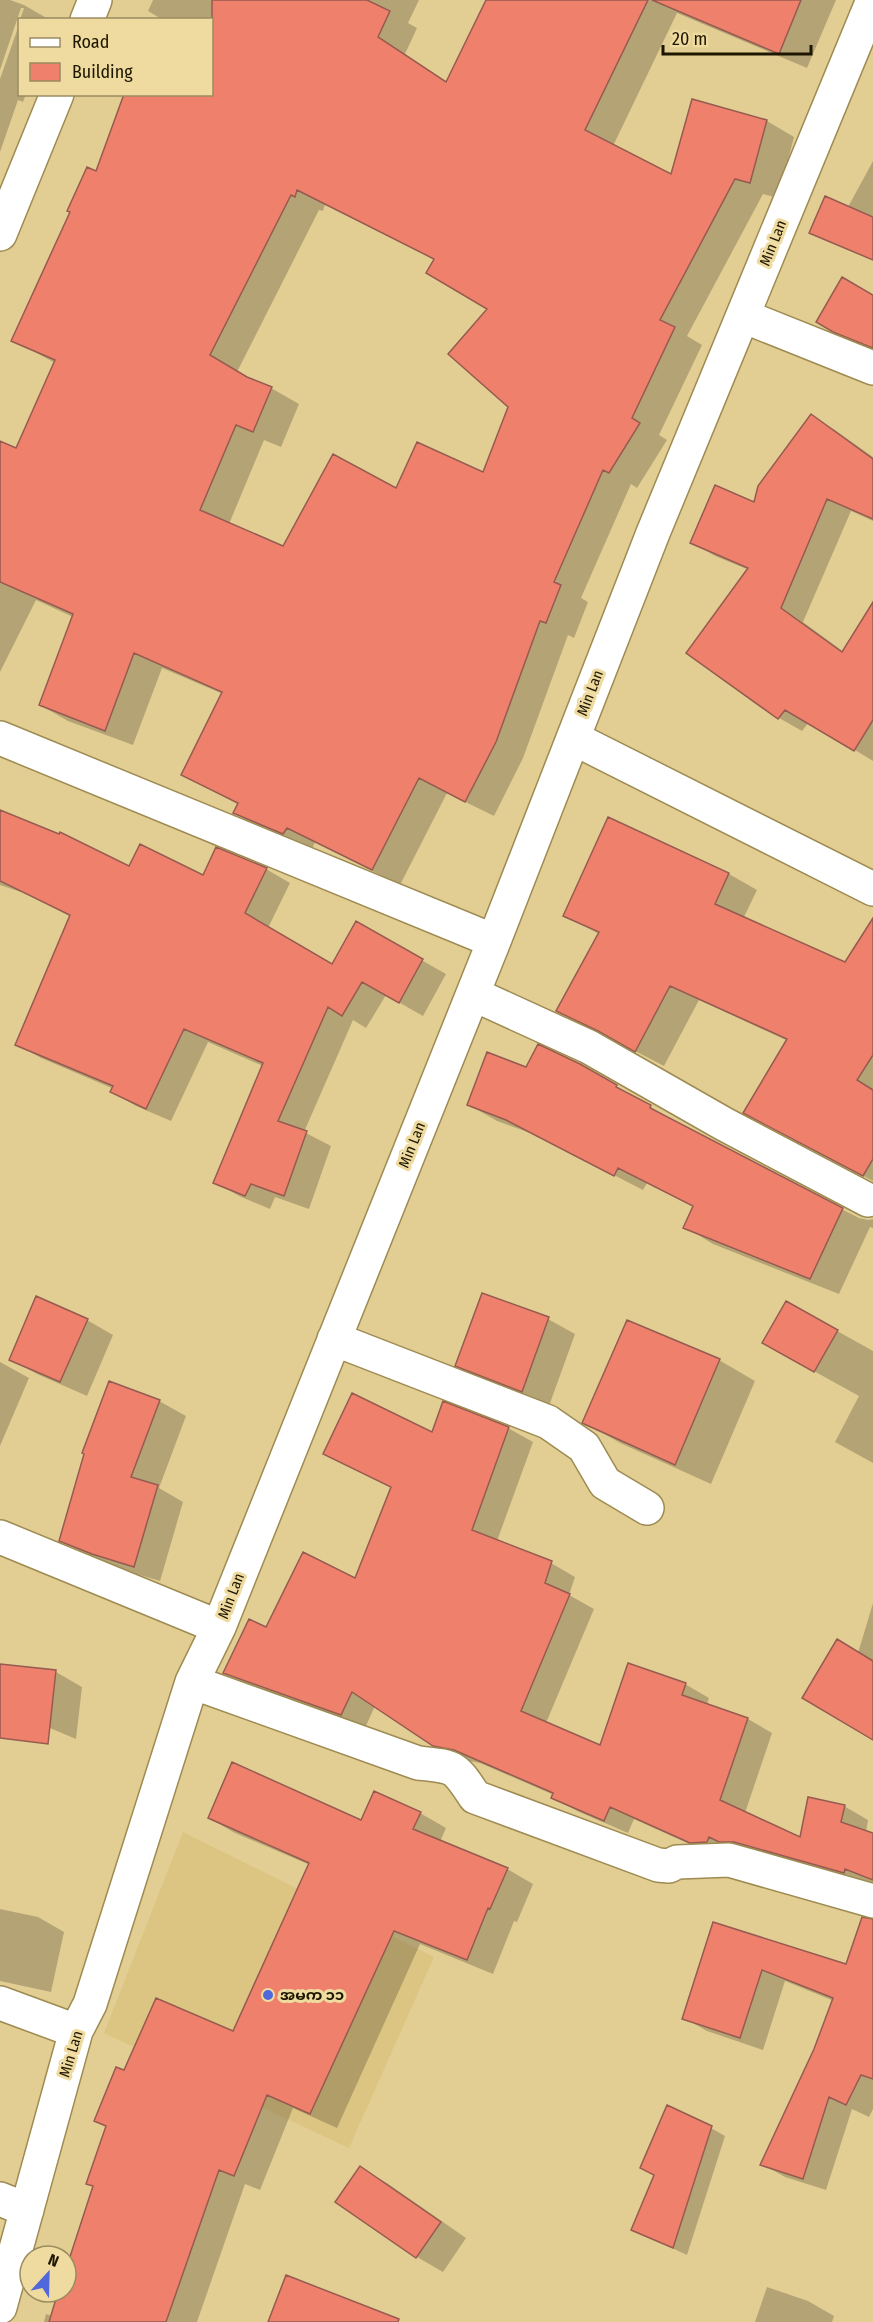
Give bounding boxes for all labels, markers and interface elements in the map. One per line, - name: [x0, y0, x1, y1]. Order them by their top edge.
- legend: [18, 18, 213, 96]
- scale bar: [663, 18, 812, 56]
- text: 20 m: [672, 28, 707, 50]
- text: Road: [72, 31, 109, 53]
- text: Building: [72, 61, 133, 83]
- street label: Min Lan: [756, 218, 790, 268]
- street label: Min Lan: [573, 668, 607, 718]
- street label: Min Lan: [395, 1120, 429, 1170]
- street label: Min Lan: [214, 1571, 248, 1621]
- place label: အမက ၁၁: [280, 1986, 344, 2004]
- marker: အမက ၁၁: [261, 1988, 275, 2002]
- street label: Min Lan: [55, 2029, 87, 2079]
- north arrow: [18, 2244, 78, 2304]
- text: N: [45, 2250, 61, 2271]

